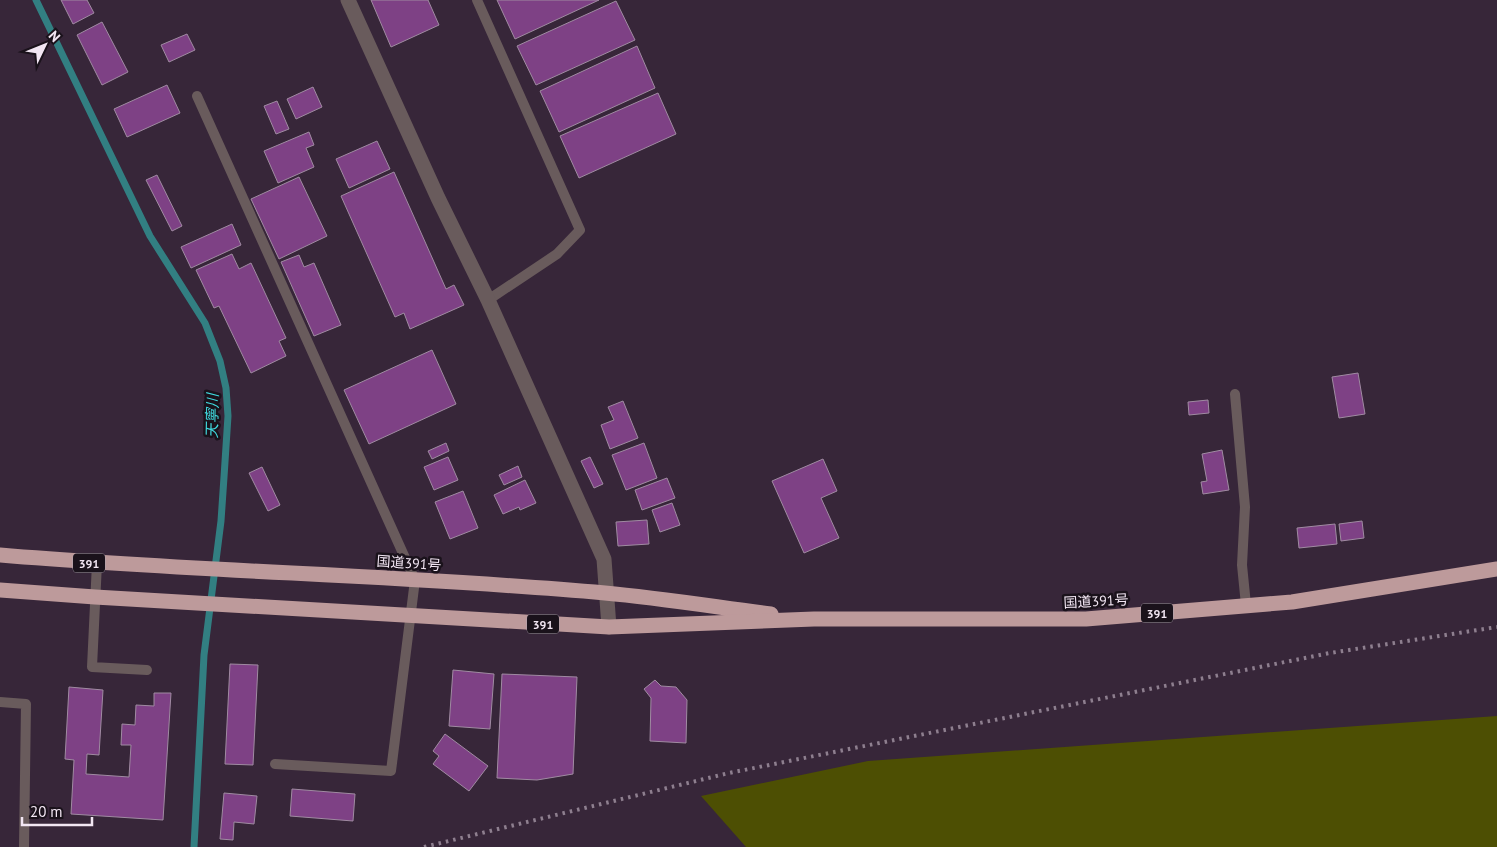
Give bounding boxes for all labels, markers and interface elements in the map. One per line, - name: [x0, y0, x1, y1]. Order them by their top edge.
- north arrow: [20, 20, 70, 70]
- text: N: [45, 27, 64, 46]
- water label: 天寧川: [202, 391, 222, 439]
- street label: 国道391号: [376, 552, 442, 574]
- road number: 391: [73, 554, 105, 572]
- street label: 国道391号: [1063, 590, 1129, 612]
- road number: 391: [1141, 604, 1173, 622]
- road number: 391: [527, 614, 559, 634]
- scale bar: [22, 794, 92, 826]
- text: 20 m: [30, 802, 63, 821]

